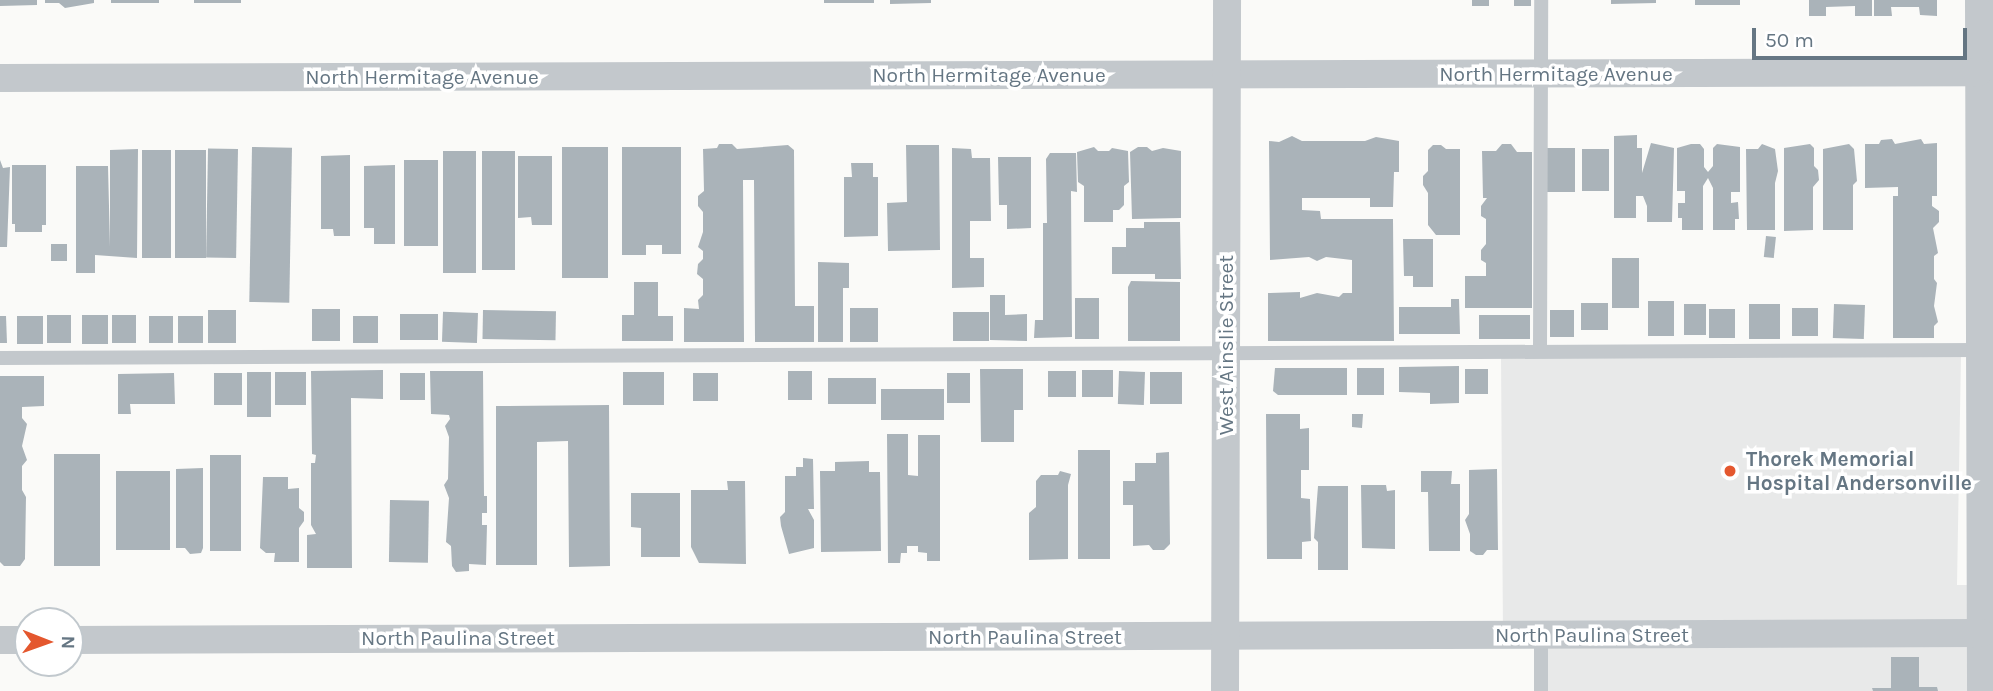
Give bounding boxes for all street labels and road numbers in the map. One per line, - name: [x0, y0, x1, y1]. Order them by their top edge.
- street label: North Hermitage Avenue: [1439, 61, 1673, 87]
- street label: North Hermitage Avenue: [872, 62, 1106, 88]
- street label: North Hermitage Avenue: [305, 64, 539, 90]
- street label: West Ainslie Street: [1213, 255, 1239, 435]
- street label: North Paulina Street: [1495, 622, 1689, 648]
- street label: North Paulina Street: [928, 624, 1122, 650]
- street label: North Paulina Street: [361, 625, 555, 651]

